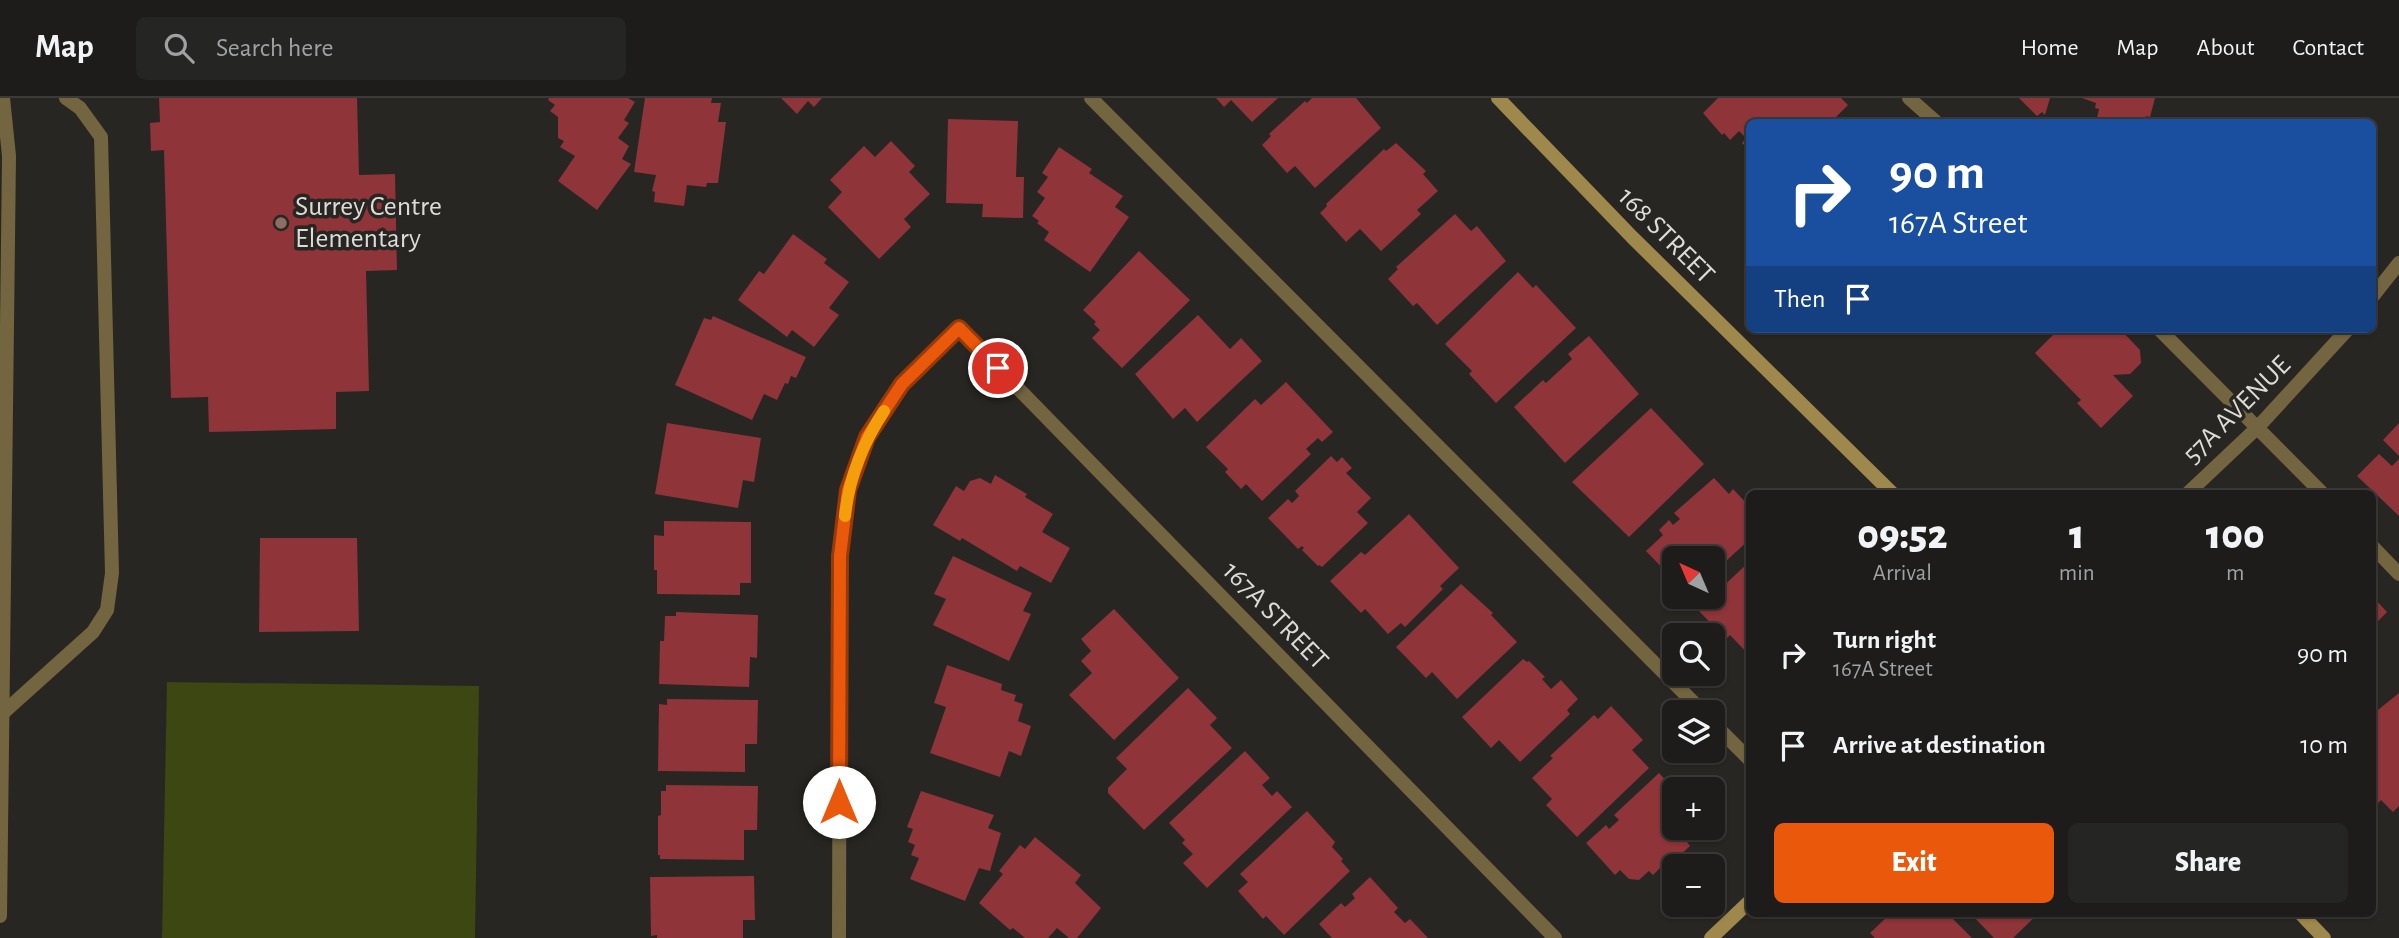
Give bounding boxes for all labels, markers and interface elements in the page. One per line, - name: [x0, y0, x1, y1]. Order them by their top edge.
- search box: [136, 17, 626, 80]
- icon: search: [160, 29, 198, 67]
- text: Map: [35, 31, 94, 64]
- text: Search here: [216, 35, 334, 61]
- text: Home: [2021, 36, 2079, 60]
- text: Map: [2117, 36, 2159, 60]
- text: About: [2197, 36, 2254, 60]
- text: Contact: [2292, 36, 2364, 60]
- icon: right: [1774, 147, 1865, 238]
- text: 90 m: [1889, 149, 1985, 198]
- street label: 168 STREET: [1612, 182, 1720, 290]
- place label: Surrey Centre Elementary: [295, 193, 442, 253]
- text: 167A Street: [1889, 207, 2028, 239]
- marker: Surrey Centre Elementary: [273, 215, 289, 231]
- icon: arrive: [1839, 280, 1877, 318]
- text: Then: [1774, 286, 1825, 312]
- pin: [968, 338, 1028, 398]
- icon: arrive: [979, 349, 1017, 387]
- street label: 57A AVENUE: [2178, 351, 2296, 469]
- text: 09:52: [1857, 514, 1948, 556]
- text: 1: [2069, 514, 2084, 556]
- text: 100: [2206, 514, 2265, 556]
- north arrow: [1662, 546, 1726, 609]
- map controls: [1662, 546, 1725, 917]
- street label: 167A STREET: [1217, 557, 1333, 676]
- text: Arrival: [1873, 562, 1932, 585]
- text: min: [2059, 562, 2095, 585]
- text: m: [2226, 562, 2244, 585]
- button: search: [1662, 623, 1725, 686]
- text: Turn right: [1833, 627, 1936, 653]
- icon: right: [1774, 636, 1812, 674]
- text: 90 m: [2297, 641, 2348, 667]
- text: 167A Street: [1833, 658, 1933, 681]
- button: layers: [1662, 700, 1725, 763]
- icon: arrive: [1774, 727, 1812, 765]
- text: Arrive at destination: [1833, 732, 2046, 758]
- text: 10 m: [2300, 732, 2348, 758]
- position arrow: [802, 765, 876, 839]
- button: +: [1662, 777, 1725, 840]
- button: Exit: [1774, 823, 2054, 903]
- button: Share: [2068, 823, 2348, 903]
- button: −: [1662, 854, 1725, 917]

